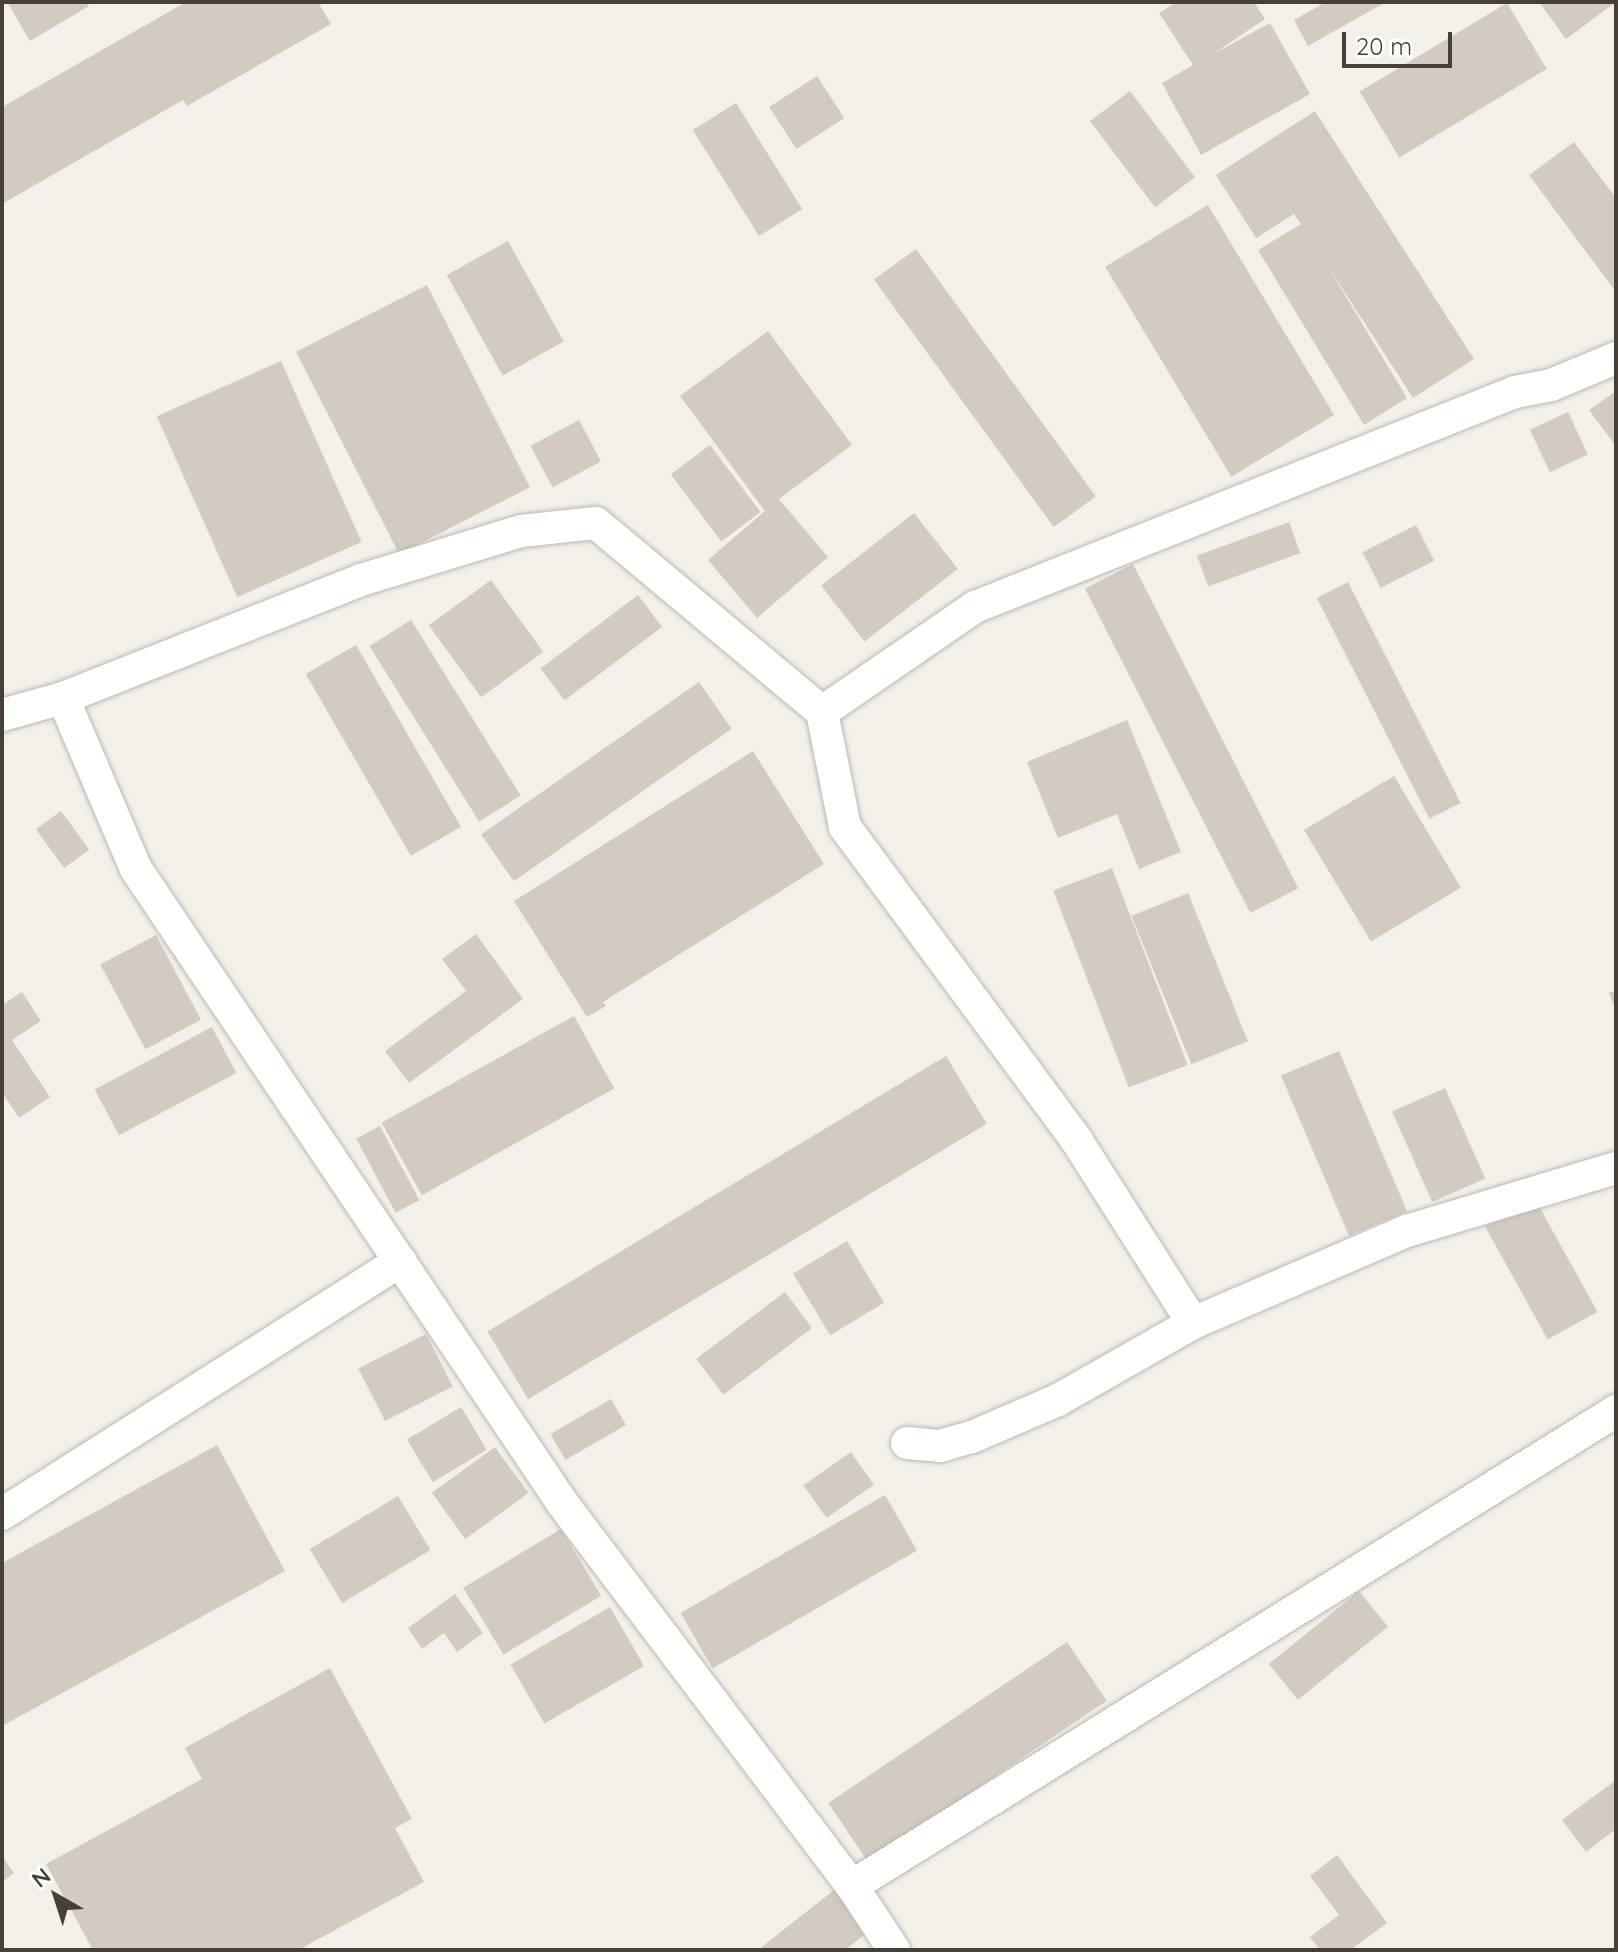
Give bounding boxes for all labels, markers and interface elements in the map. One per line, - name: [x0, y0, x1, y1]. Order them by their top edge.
- scale bar: [1346, 16, 1456, 66]
- text: 20 m: [1356, 31, 1412, 61]
- north arrow: [16, 1856, 96, 1936]
- text: N: [26, 1861, 56, 1893]

